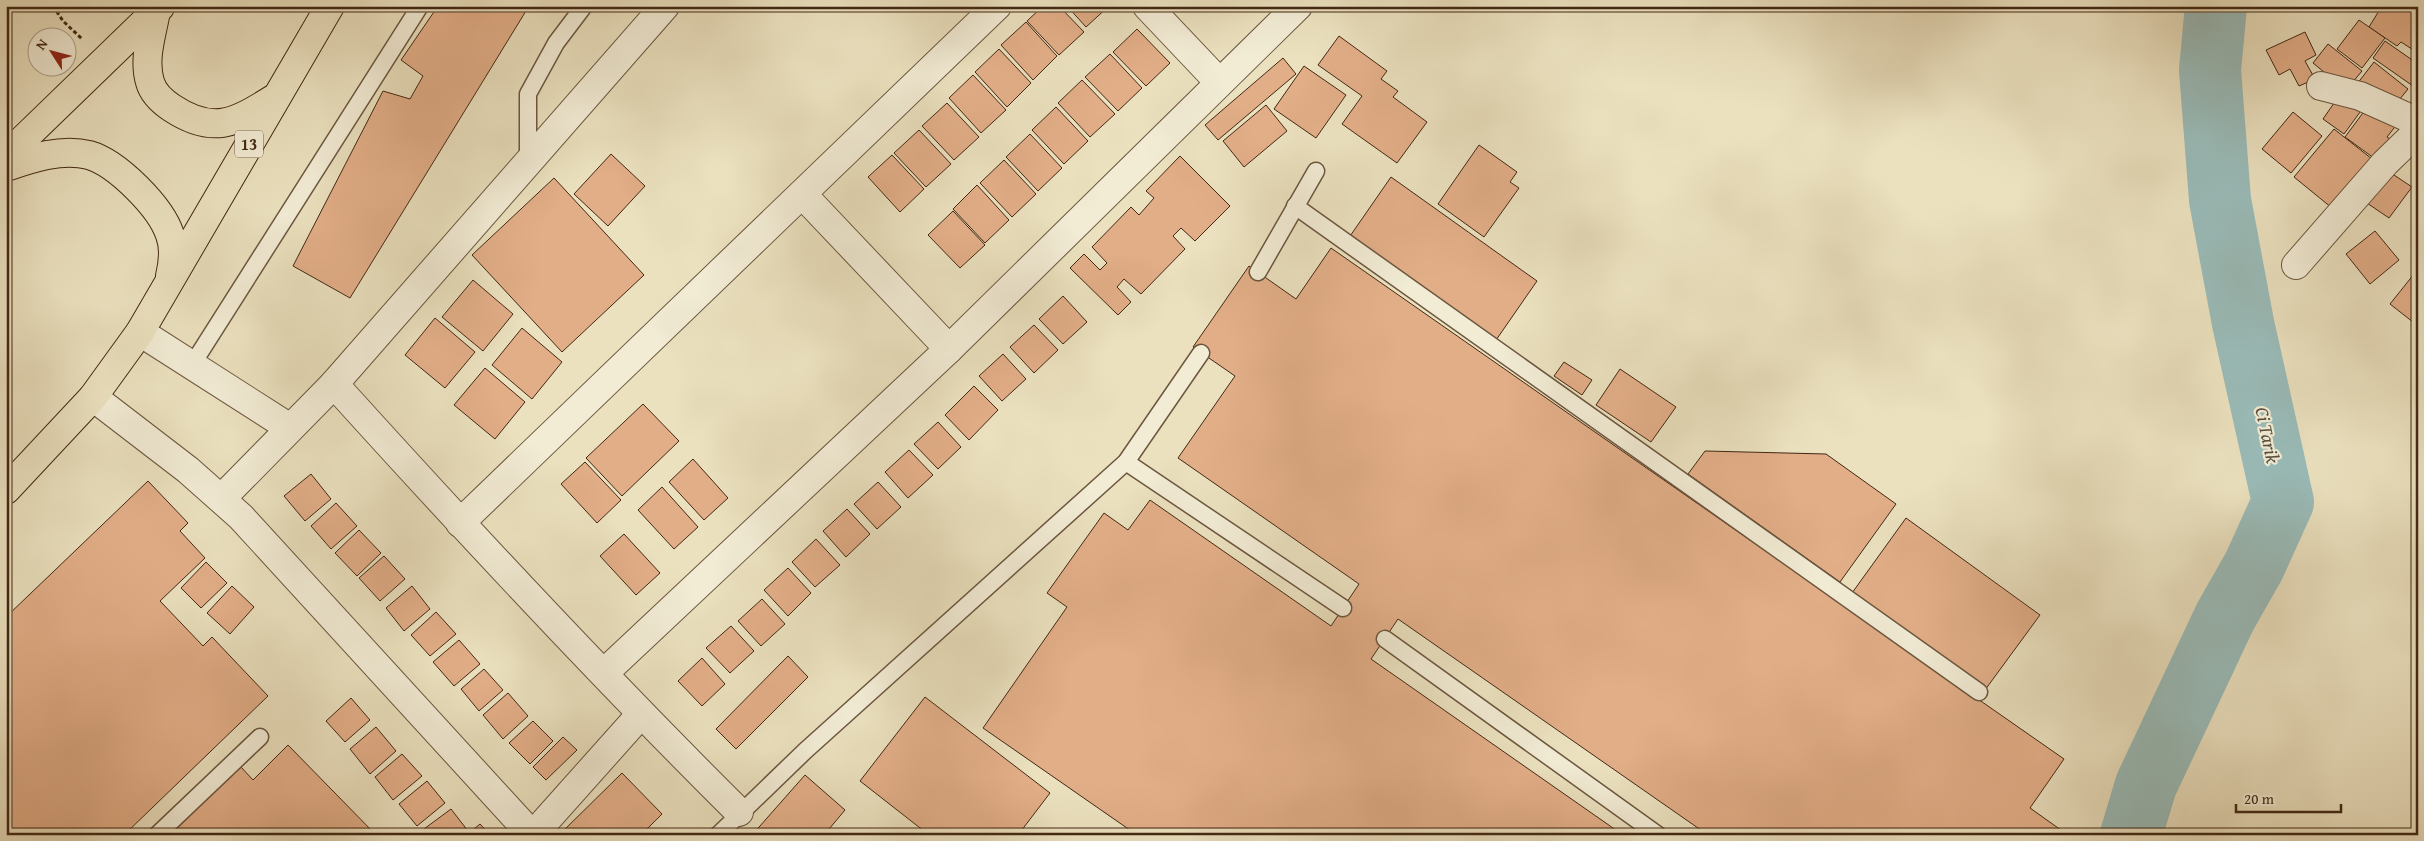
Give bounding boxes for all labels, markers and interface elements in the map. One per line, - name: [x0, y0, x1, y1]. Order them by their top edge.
- north arrow: [28, 28, 78, 78]
- text: N: [31, 34, 53, 54]
- road number: 13: [235, 130, 263, 158]
- water label: Ci Tarik: [2248, 404, 2288, 466]
- scale bar: [2236, 781, 2342, 813]
- text: 20 m: [2244, 788, 2275, 809]

